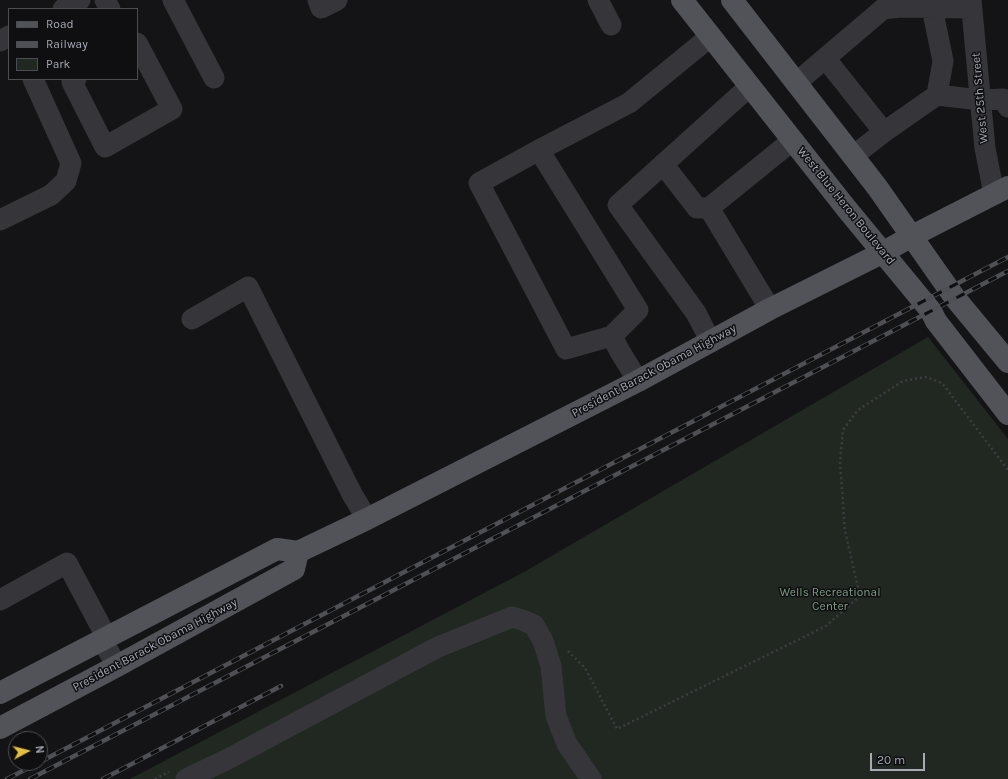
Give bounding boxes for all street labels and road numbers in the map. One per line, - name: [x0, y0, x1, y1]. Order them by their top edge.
- street label: West 25th Street: [969, 52, 991, 144]
- street label: West Blue Heron Boulevard: [794, 144, 898, 268]
- street label: President Barack Obama Highway: [569, 321, 739, 421]
- street label: President Barack Obama Highway: [70, 595, 240, 695]

